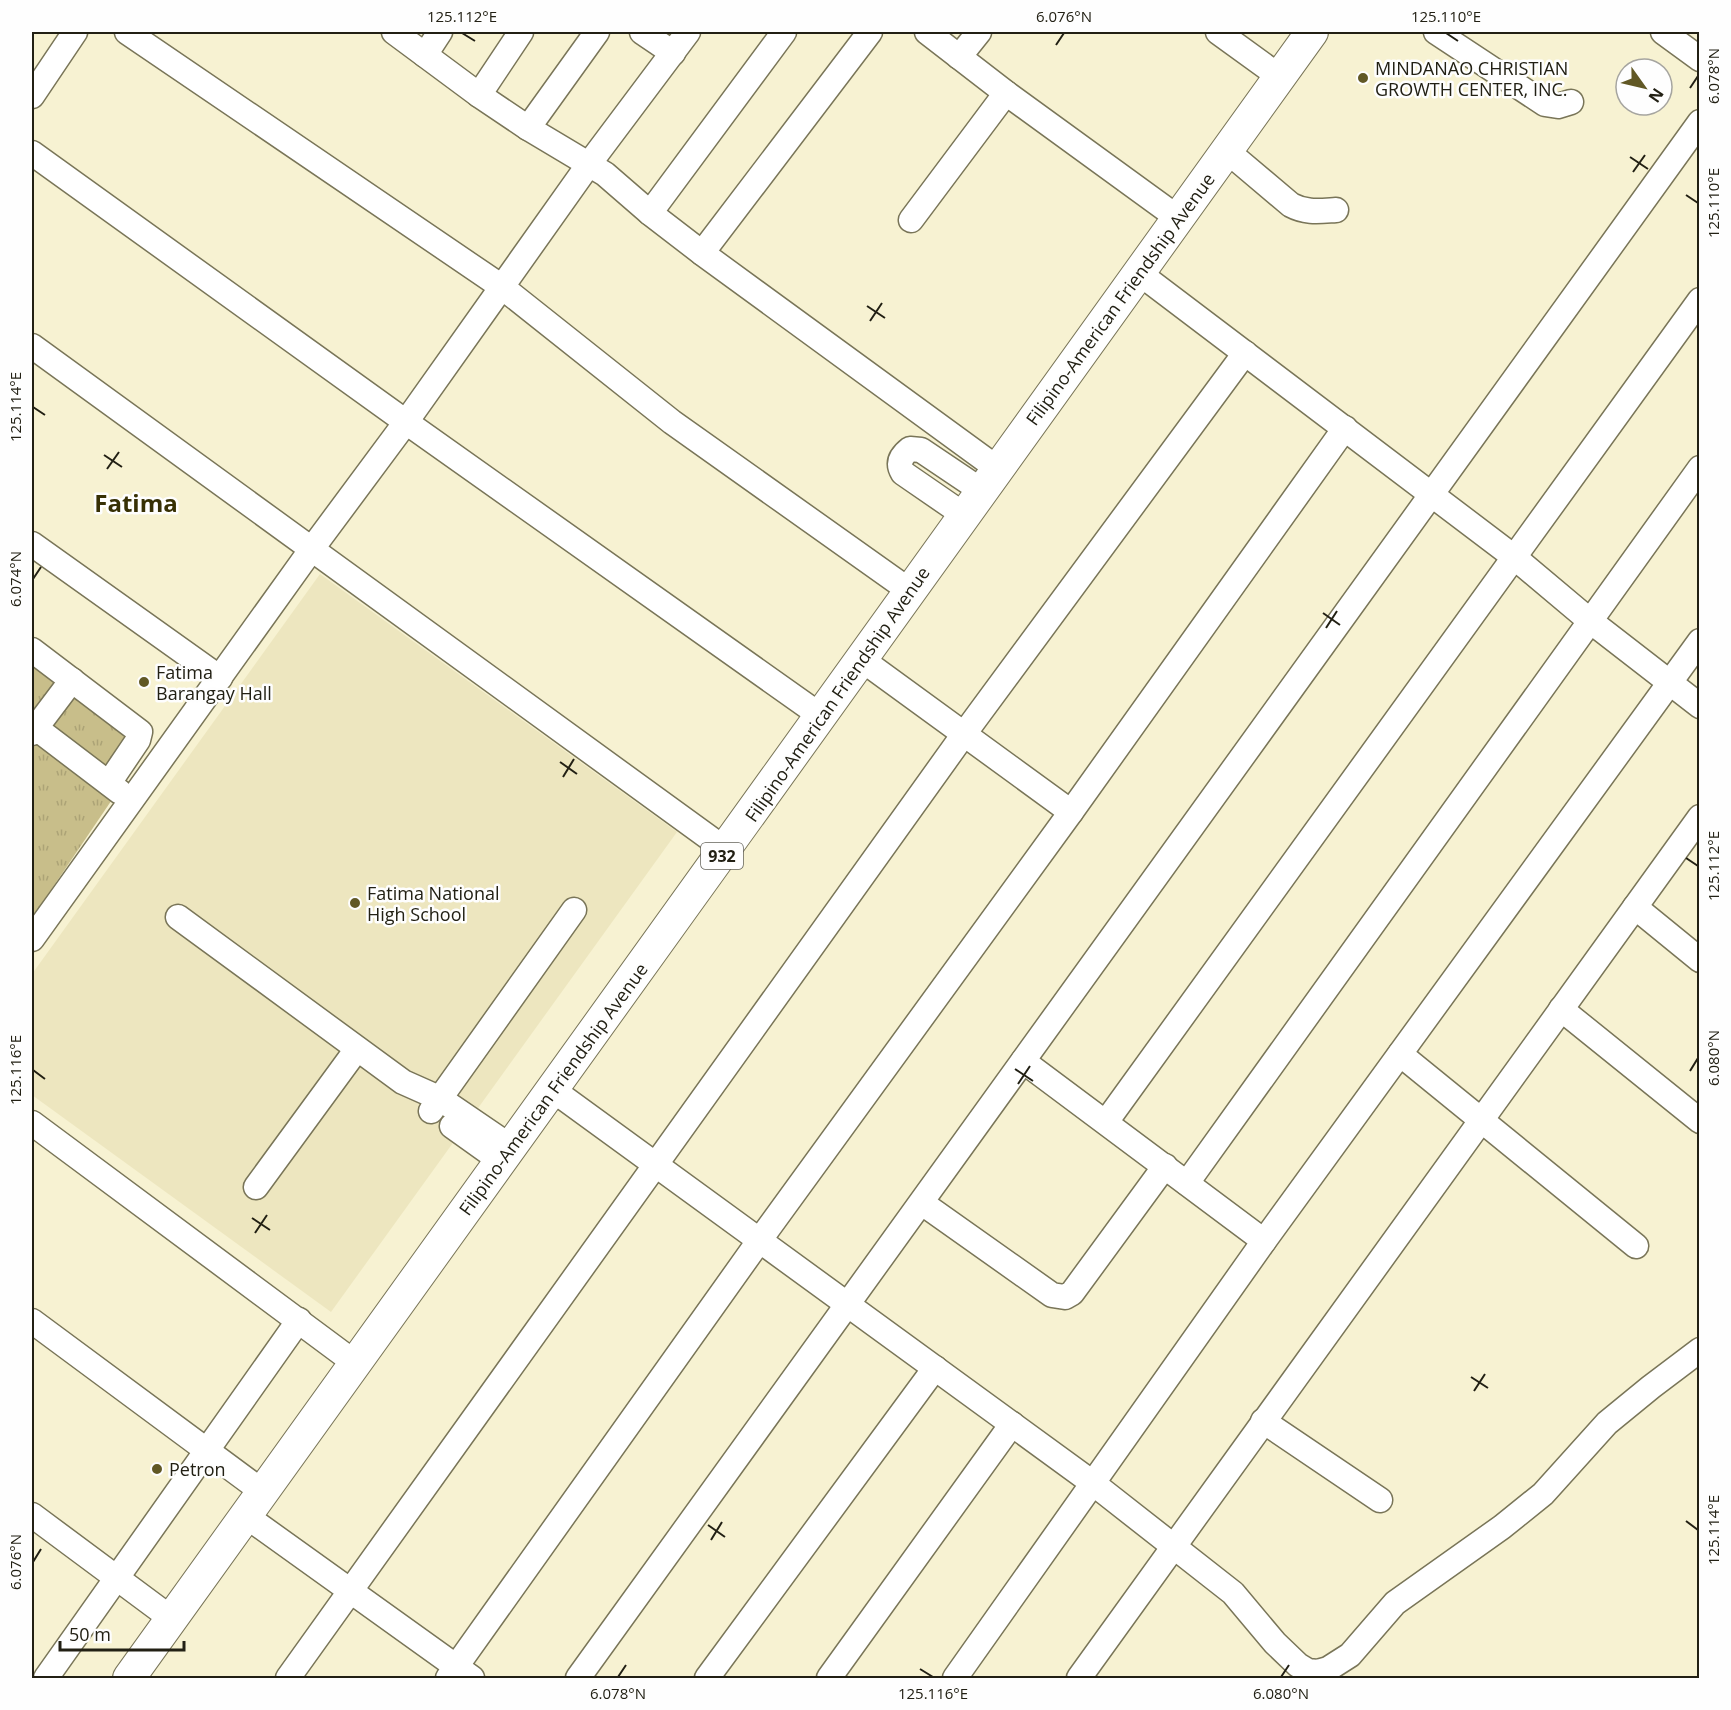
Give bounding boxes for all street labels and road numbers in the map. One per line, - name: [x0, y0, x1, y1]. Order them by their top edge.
- street label: Filipino-American Friendship Avenue: [1020, 168, 1220, 430]
- street label: Filipino-American Friendship Avenue: [739, 562, 935, 826]
- road number: 932: [701, 843, 743, 869]
- street label: Filipino-American Friendship Avenue: [453, 958, 653, 1220]

